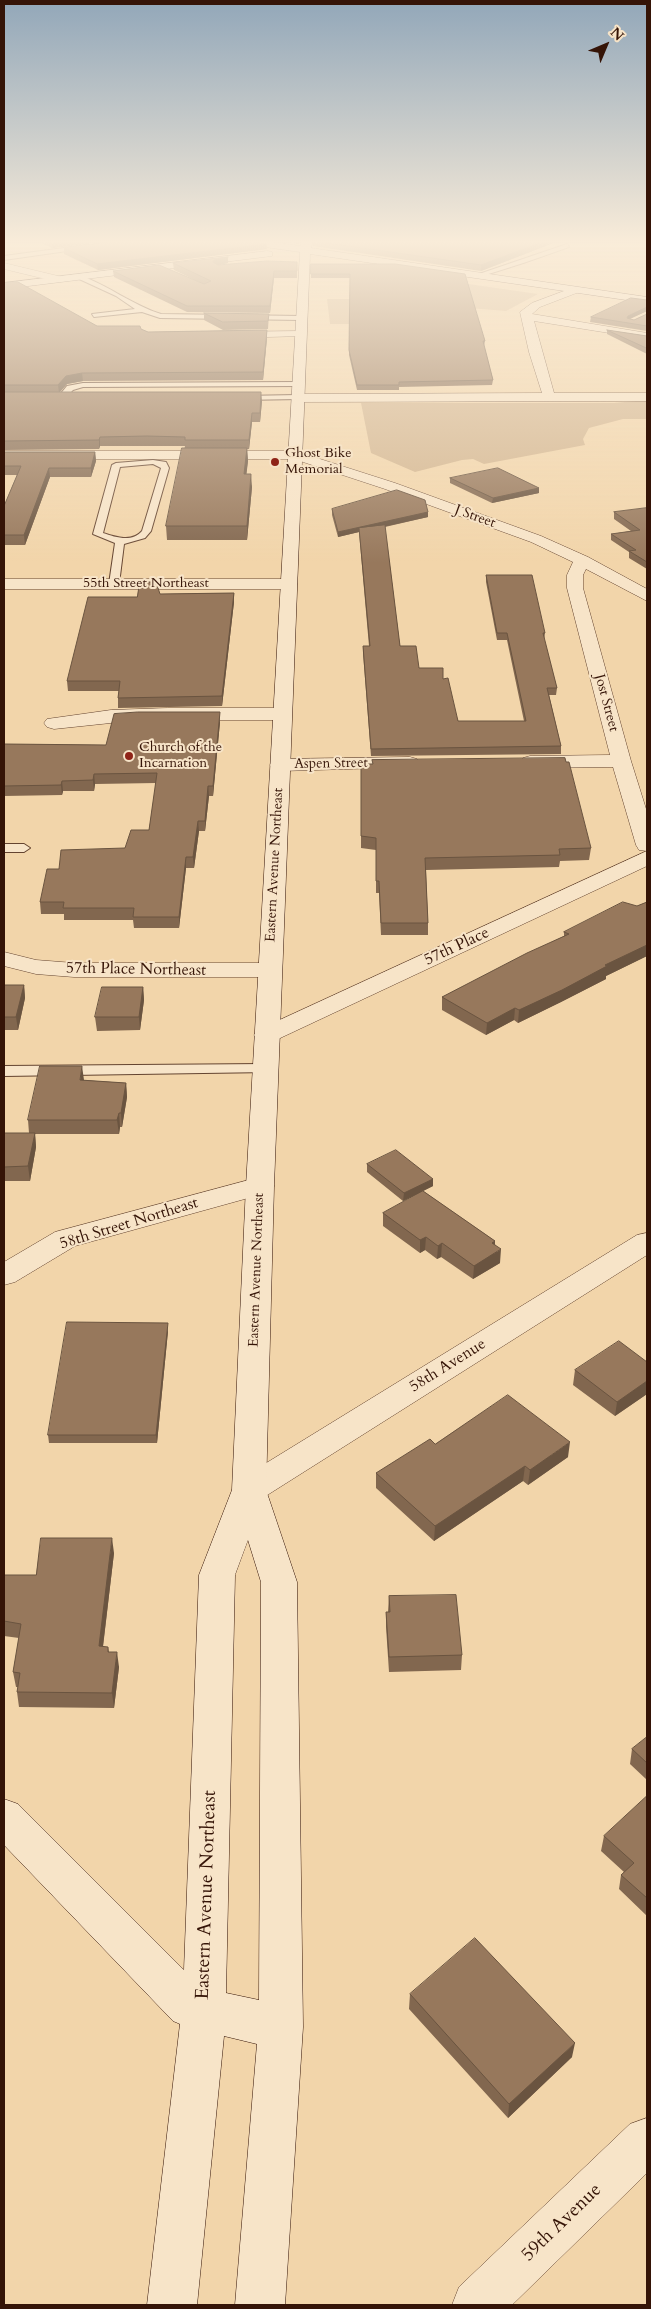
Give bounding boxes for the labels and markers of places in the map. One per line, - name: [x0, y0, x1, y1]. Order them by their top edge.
- place label: Ghost Bike Memorial: [285, 446, 352, 478]
- marker: Ghost Bike Memorial: [269, 456, 281, 468]
- place label: Church of the Incarnation: [139, 740, 222, 772]
- marker: Church of the Incarnation: [123, 750, 135, 762]

